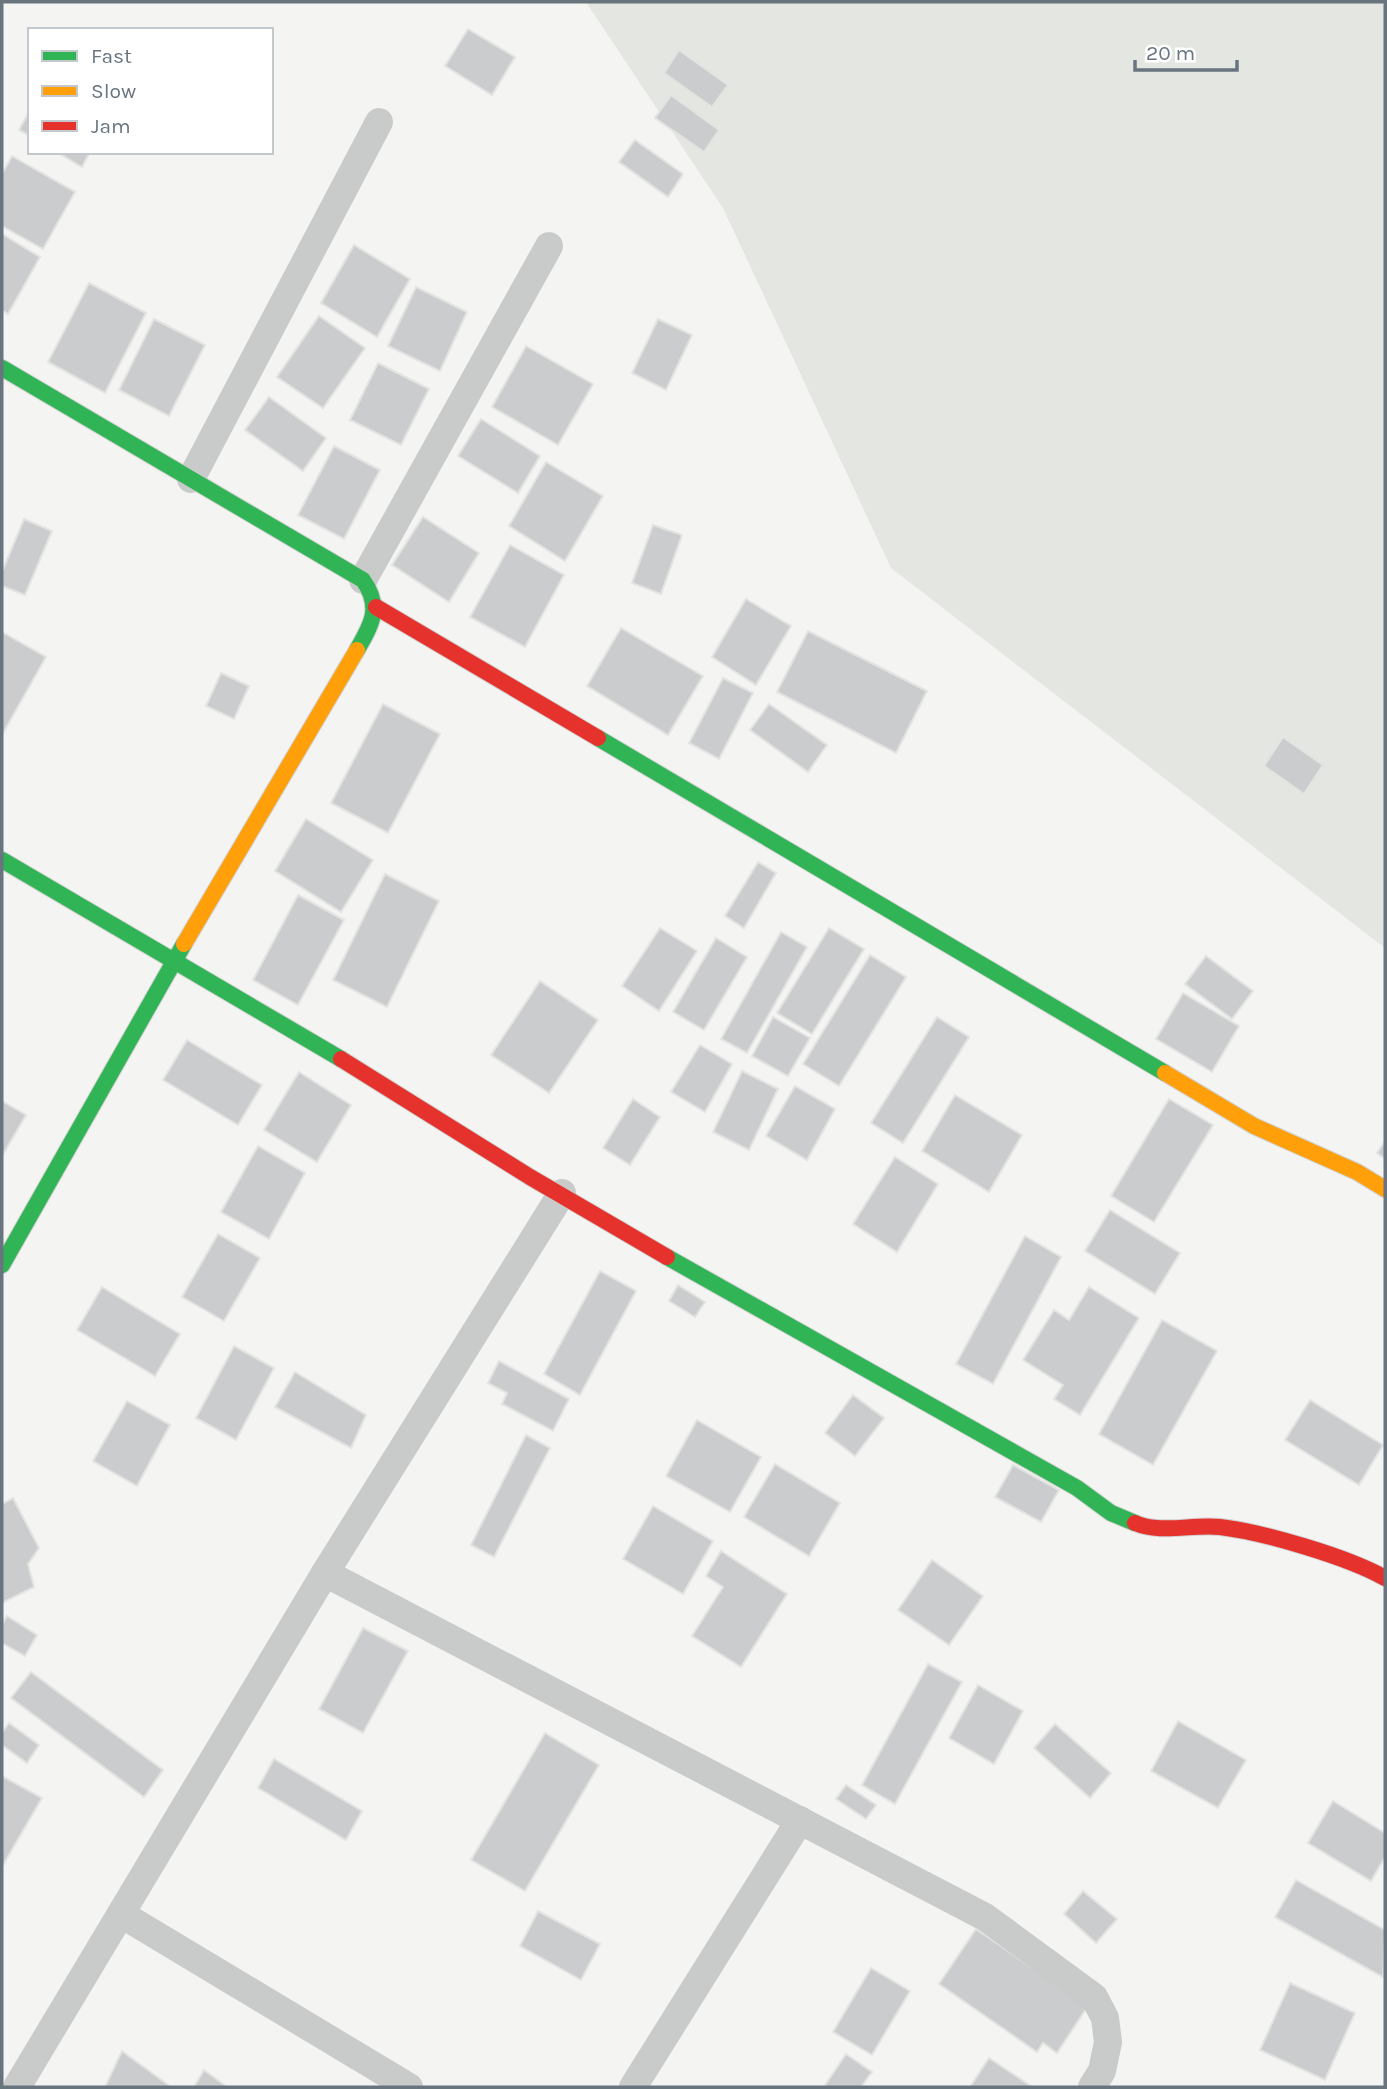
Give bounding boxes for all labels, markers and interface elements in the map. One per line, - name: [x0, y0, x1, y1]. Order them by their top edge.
- legend: [28, 28, 273, 154]
- scale bar: [1135, 28, 1236, 72]
- text: 20 m: [1146, 41, 1195, 65]
- text: Fast: [91, 44, 132, 68]
- text: Slow: [91, 79, 136, 103]
- text: Jam: [91, 114, 131, 138]

